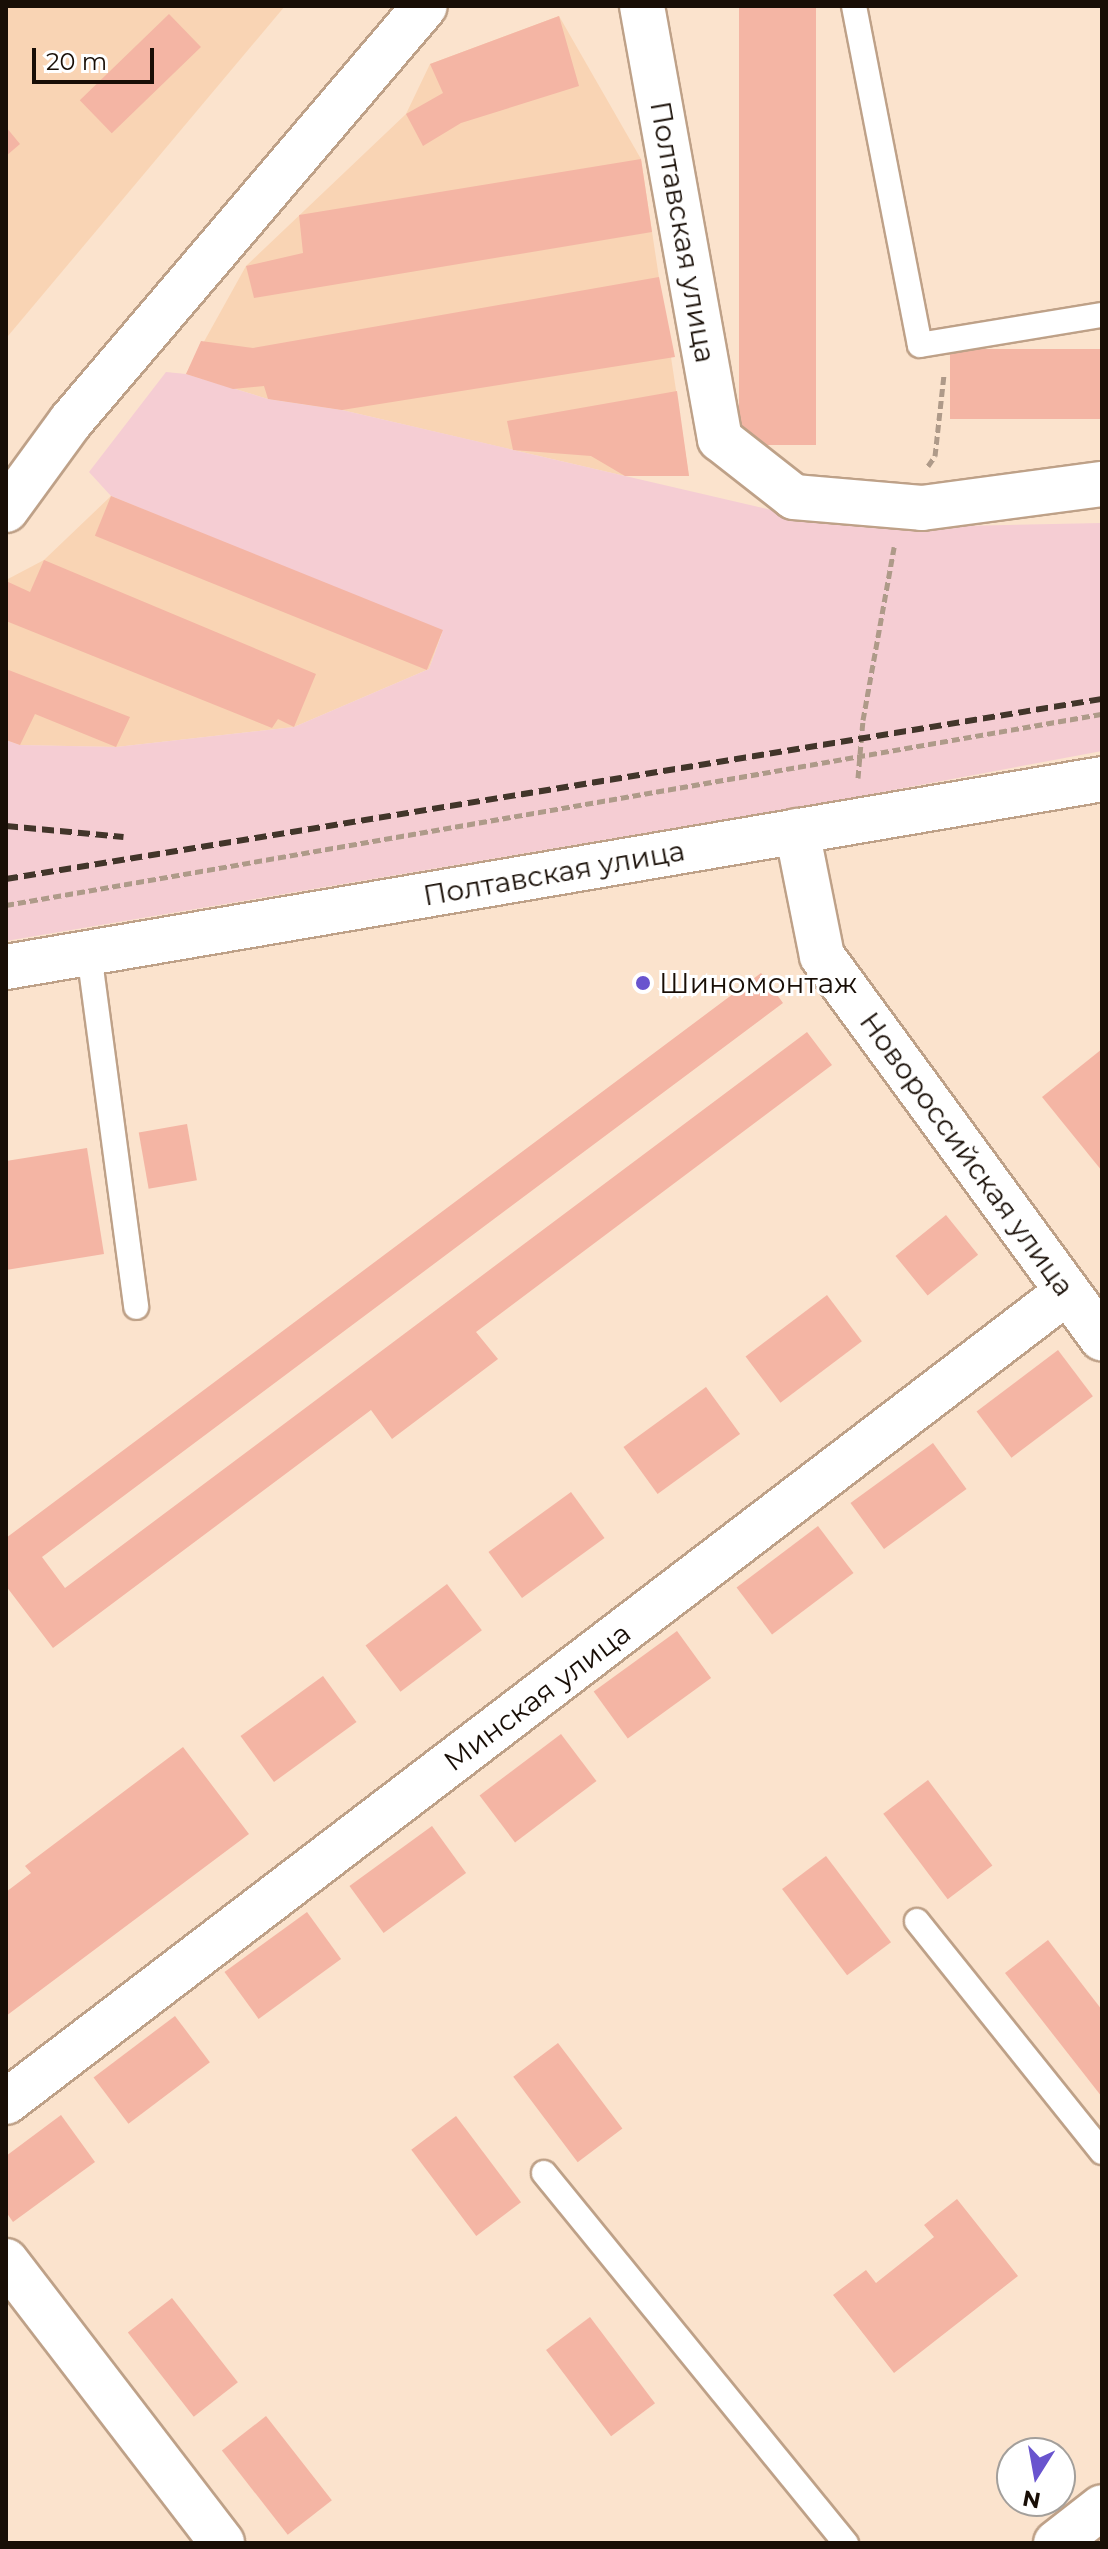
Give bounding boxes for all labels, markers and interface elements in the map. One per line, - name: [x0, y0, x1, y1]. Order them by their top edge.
- scale bar: [36, 32, 158, 82]
- text: 20 m: [46, 47, 107, 76]
- street label: Полтавская улица: [643, 99, 723, 365]
- street label: Полтавская улица: [421, 833, 687, 913]
- place label: Шиномонтаж: [659, 966, 857, 1000]
- marker: Шиномонтаж: [634, 974, 652, 992]
- street label: Новороссийская улица: [853, 1006, 1081, 1302]
- street label: Минская улица: [437, 1616, 637, 1778]
- north arrow: [996, 2437, 1076, 2517]
- text: N: [1020, 2484, 1043, 2514]

